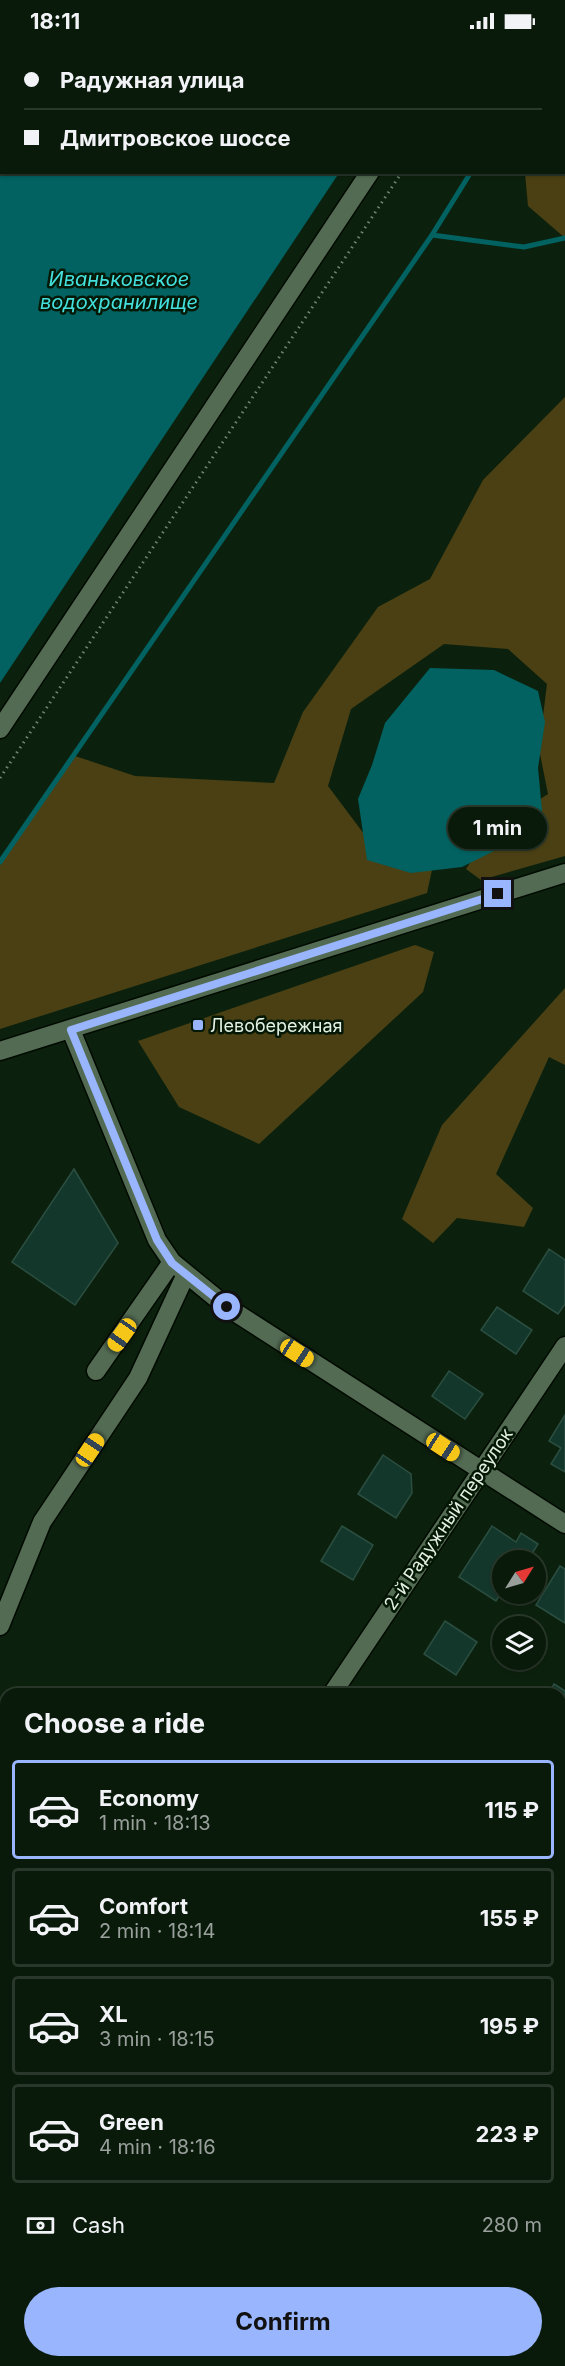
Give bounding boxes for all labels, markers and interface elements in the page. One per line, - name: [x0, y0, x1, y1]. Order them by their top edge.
- text: 18:11: [30, 8, 80, 34]
- text: Радужная улица: [60, 67, 245, 93]
- text: Дмитровское шоссе: [60, 125, 291, 151]
- water label: Иваньковское водохранилище: [40, 267, 198, 314]
- callout: 1 min: [448, 807, 548, 849]
- text: 1 min: [473, 816, 522, 840]
- route end: [484, 880, 511, 907]
- place label: Левобережная: [210, 1015, 343, 1036]
- marker: Левобережная: [191, 1018, 205, 1032]
- route start: [213, 1293, 240, 1320]
- car: [104, 1315, 140, 1355]
- car: [277, 1336, 317, 1370]
- street label: 2-й Радужный переулок: [379, 1424, 517, 1614]
- car: [72, 1430, 108, 1470]
- car: [423, 1430, 463, 1464]
- north arrow: [492, 1550, 546, 1604]
- map controls: [492, 1550, 546, 1670]
- button: layers: [492, 1616, 546, 1670]
- text: Choose a ride: [24, 1707, 205, 1740]
- icon: car: [27, 1783, 81, 1837]
- text: Economy: [99, 1785, 199, 1811]
- text: 115 ₽: [484, 1797, 539, 1823]
- text: 1 min · 18:13: [99, 1811, 211, 1835]
- icon: car: [27, 1891, 81, 1945]
- text: Comfort: [99, 1893, 188, 1919]
- text: 155 ₽: [480, 1905, 539, 1931]
- text: 2 min · 18:14: [99, 1919, 215, 1943]
- icon: car: [27, 1999, 81, 2053]
- text: XL: [99, 2001, 128, 2027]
- text: 195 ₽: [480, 2013, 539, 2039]
- text: 3 min · 18:15: [99, 2027, 215, 2051]
- icon: car: [27, 2107, 81, 2161]
- text: Green: [99, 2109, 164, 2135]
- text: 223 ₽: [476, 2121, 539, 2147]
- text: 4 min · 18:16: [99, 2135, 216, 2159]
- icon: cash: [24, 2209, 57, 2242]
- text: Cash: [72, 2212, 125, 2238]
- text: 280 m: [482, 2213, 542, 2237]
- button: Confirm: [24, 2287, 542, 2356]

